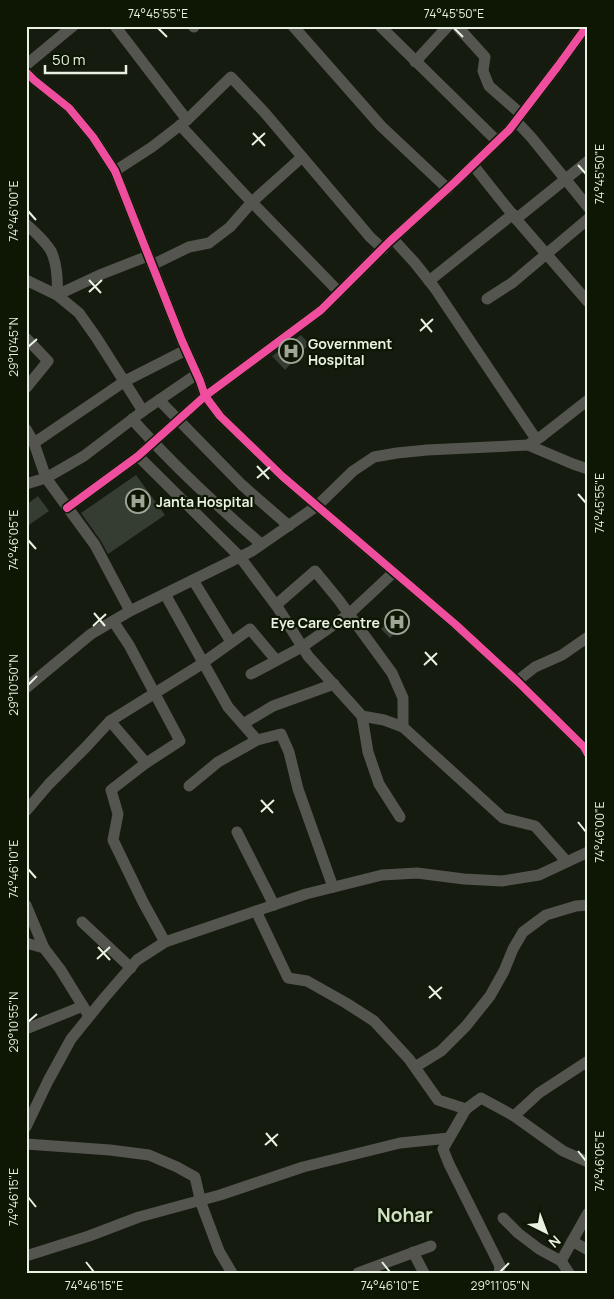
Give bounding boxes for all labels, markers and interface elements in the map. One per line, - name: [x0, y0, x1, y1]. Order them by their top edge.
- text: 74°45'55"E: [128, 5, 188, 22]
- text: 74°45'50"E: [424, 5, 484, 22]
- scale bar: [45, 42, 126, 74]
- text: 50 m: [52, 49, 86, 70]
- text: 74°45'50"E: [591, 144, 608, 204]
- text: 74°46'00"E: [5, 180, 22, 242]
- text: 29°10'45"N: [5, 317, 22, 377]
- place label: Government Hospital: [308, 334, 392, 369]
- hospital icon: Government Hospital: [278, 338, 304, 364]
- text: 74°45'55"E: [591, 473, 608, 533]
- hospital icon: Janta Hospital: [125, 488, 151, 514]
- place label: Janta Hospital: [156, 492, 254, 511]
- text: 74°46'05"E: [5, 509, 22, 570]
- hospital icon: Eye Care Centre: [384, 609, 410, 635]
- place label: Eye Care Centre: [271, 613, 380, 632]
- text: 29°10'50"N: [5, 654, 22, 716]
- text: 74°46'00"E: [591, 801, 608, 863]
- text: 74°46'10"E: [5, 840, 22, 898]
- text: 29°10'55"N: [5, 991, 22, 1053]
- text: 74°46'05"E: [591, 1130, 608, 1191]
- text: 74°46'15"E: [5, 1168, 22, 1226]
- district label: Nohar: [377, 1202, 433, 1228]
- north arrow: [522, 1206, 572, 1256]
- text: N: [545, 1232, 565, 1252]
- text: 74°46'15"E: [65, 1277, 123, 1294]
- text: 74°46'10"E: [361, 1277, 419, 1294]
- text: 29°11'05"N: [471, 1277, 529, 1294]

